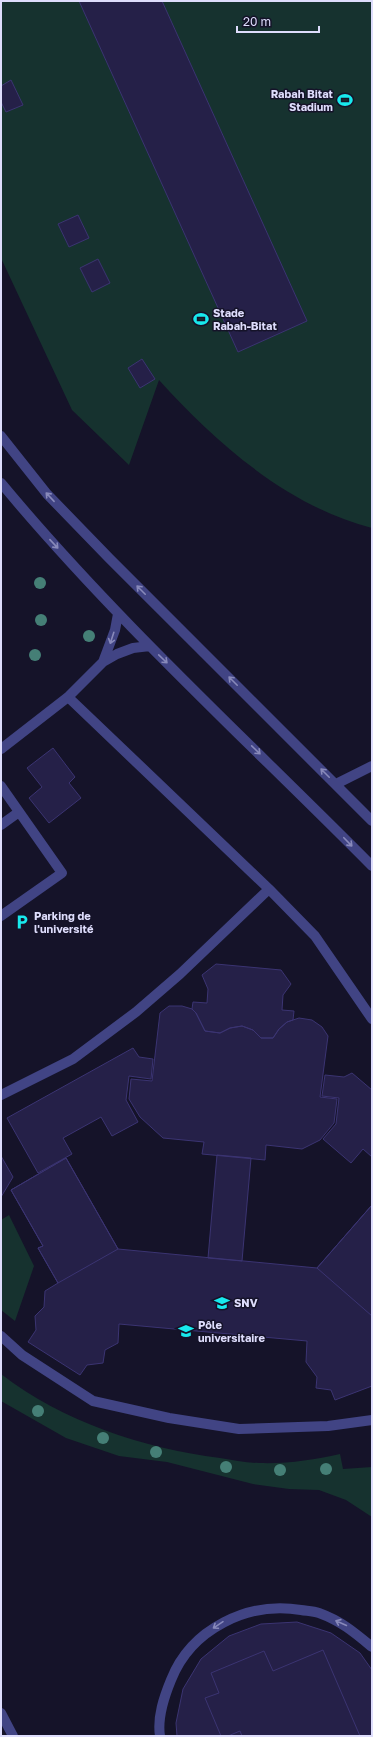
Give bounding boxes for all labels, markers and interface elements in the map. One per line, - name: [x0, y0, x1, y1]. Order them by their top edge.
- scale bar: [237, 8, 319, 34]
- text: 20 m: [243, 14, 271, 29]
- place label: Rabah Bitat Stadium: [271, 87, 334, 113]
- sports icon: Rabah Bitat Stadium: [336, 91, 354, 109]
- place label: Stade Rabah-Bitat: [213, 306, 277, 332]
- sports icon: Stade Rabah-Bitat: [192, 310, 210, 328]
- one-way arrow: [46, 492, 55, 502]
- one-way arrow: [49, 539, 58, 549]
- one-way arrow: [136, 585, 146, 595]
- one-way arrow: [108, 632, 115, 645]
- one-way arrow: [158, 654, 168, 664]
- one-way arrow: [228, 677, 238, 686]
- one-way arrow: [251, 745, 261, 755]
- one-way arrow: [320, 768, 330, 778]
- one-way arrow: [343, 837, 353, 847]
- place label: Parking de l'université: [34, 909, 94, 935]
- parking icon: Parking de l'université: [13, 913, 31, 931]
- school or university icon: SNV: [213, 1294, 231, 1312]
- place label: SNV: [234, 1296, 258, 1309]
- place label: Pôle universitaire: [198, 1318, 265, 1344]
- school or university icon: Pôle universitaire: [177, 1322, 195, 1340]
- one-way arrow: [336, 1619, 348, 1626]
- one-way arrow: [212, 1621, 223, 1630]

